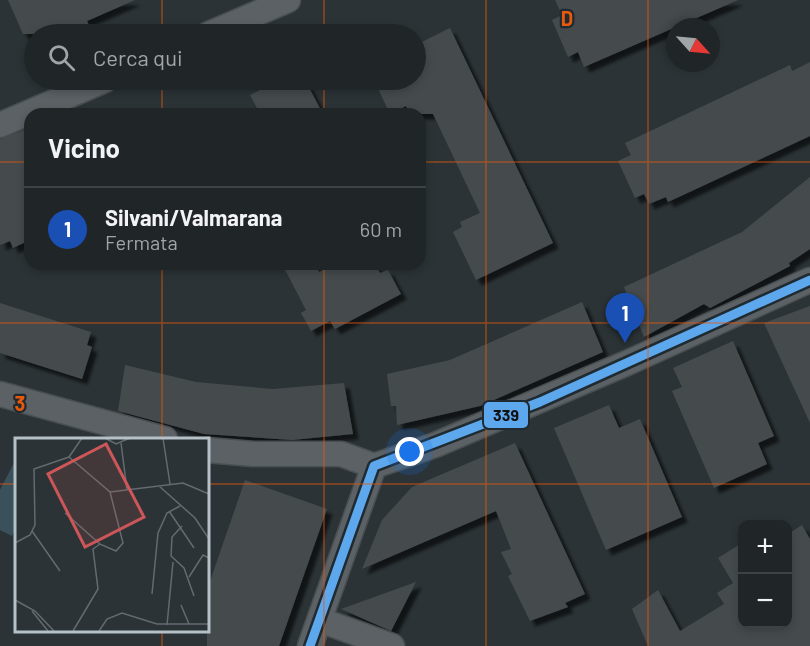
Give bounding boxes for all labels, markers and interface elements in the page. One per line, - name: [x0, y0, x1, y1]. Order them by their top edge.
- text: D: [561, 6, 573, 30]
- north arrow: [666, 18, 720, 72]
- search box: [24, 24, 426, 90]
- icon: search: [45, 41, 78, 74]
- text: Cerca qui: [93, 44, 183, 70]
- text: Vicino: [48, 132, 120, 163]
- text: Silvani/Valmarana: [105, 204, 282, 230]
- text: 1: [64, 217, 71, 241]
- text: 60 m: [360, 217, 402, 241]
- text: Fermata: [105, 230, 178, 254]
- pin: 1: [606, 294, 644, 343]
- text: 3: [15, 391, 25, 415]
- line badge: 339: [483, 401, 529, 429]
- text: 339: [493, 405, 519, 424]
- your location: [395, 437, 424, 466]
- inset map: [15, 438, 208, 631]
- map controls: [738, 520, 792, 628]
- button: +: [738, 520, 792, 574]
- button: −: [738, 574, 792, 628]

